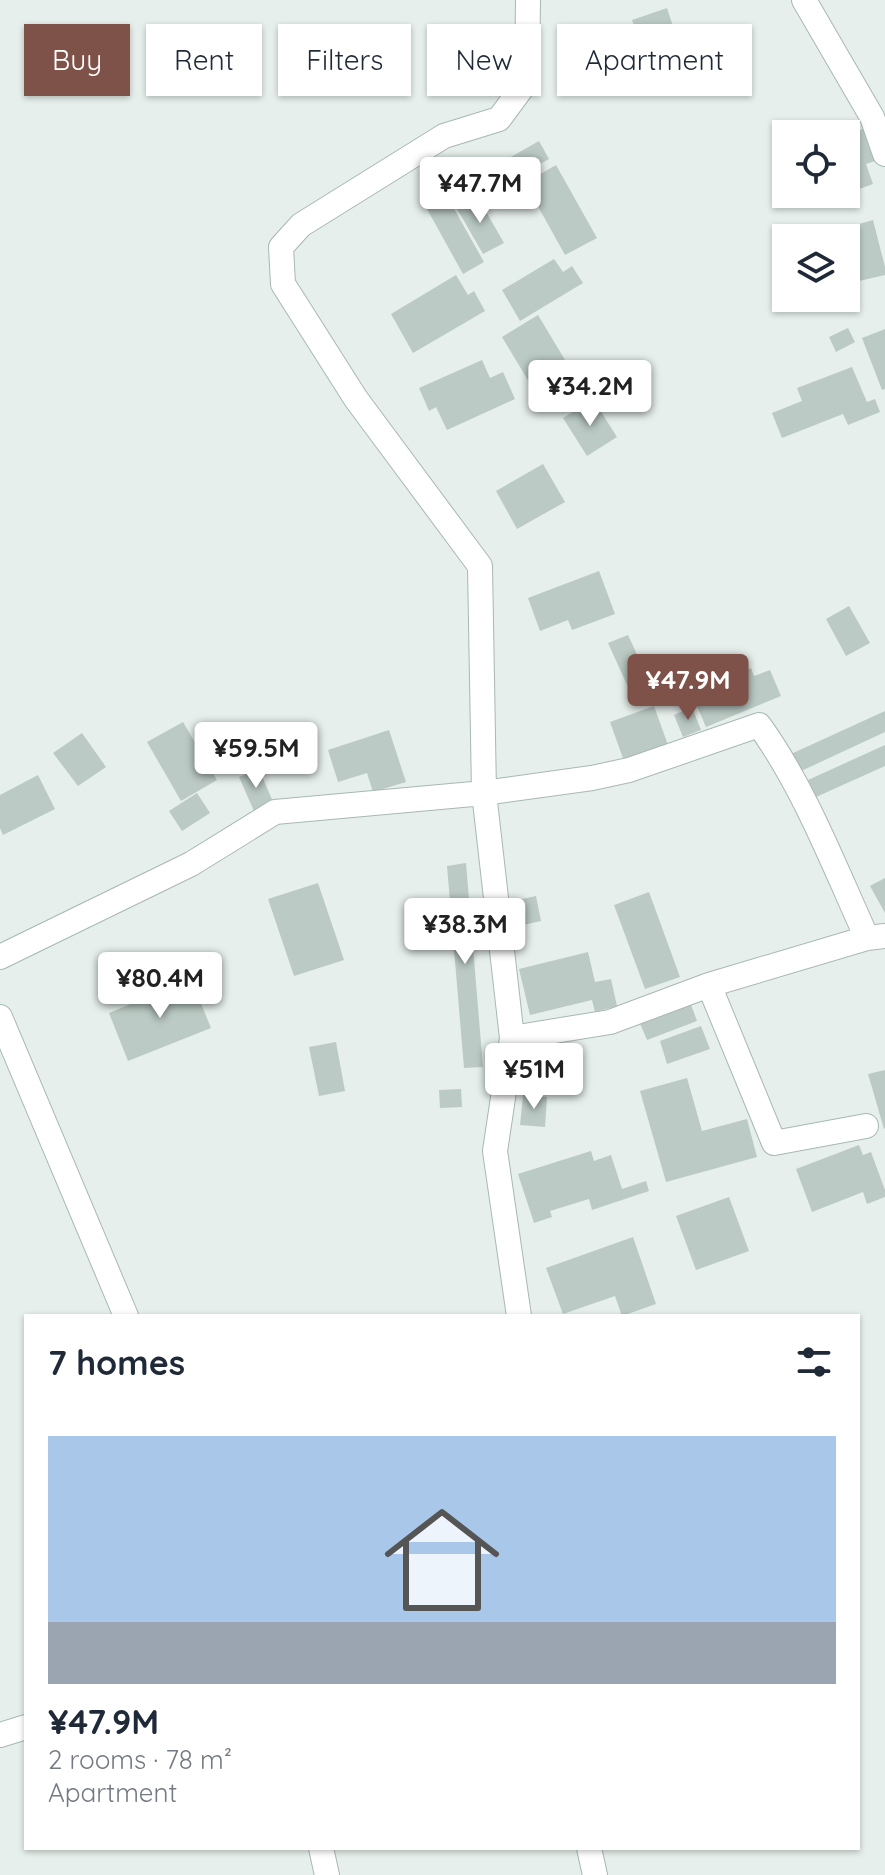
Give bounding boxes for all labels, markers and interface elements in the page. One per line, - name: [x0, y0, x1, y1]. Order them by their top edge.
- chip: Buy: [24, 24, 130, 96]
- chip: Rent: [146, 24, 262, 96]
- chip: Filters: [278, 24, 411, 96]
- chip: New: [427, 24, 541, 96]
- chip: Apartment: [557, 24, 752, 96]
- map controls: [772, 120, 860, 312]
- button: locate: [772, 120, 860, 208]
- pin: ¥47.7M: [415, 157, 545, 225]
- text: ¥47.7M: [438, 166, 522, 199]
- button: layers: [772, 224, 860, 312]
- pin: ¥34.2M: [525, 360, 655, 428]
- text: ¥34.2M: [546, 369, 634, 402]
- pin: ¥47.9M: [623, 654, 753, 722]
- text: ¥47.9M: [646, 663, 731, 696]
- pin: ¥59.5M: [191, 722, 321, 790]
- text: ¥59.5M: [213, 731, 299, 764]
- pin: ¥38.3M: [400, 898, 530, 966]
- text: ¥38.3M: [422, 907, 508, 940]
- pin: ¥80.4M: [95, 952, 225, 1020]
- text: ¥80.4M: [116, 961, 204, 994]
- pin: ¥51M: [487, 1043, 581, 1111]
- text: ¥51M: [503, 1052, 565, 1085]
- icon: filters: [792, 1340, 836, 1384]
- text: 7 homes: [48, 1341, 185, 1384]
- icon: home: [370, 1488, 514, 1632]
- text: ¥47.9M: [48, 1700, 159, 1743]
- text: 2 rooms · 78 m²: [48, 1743, 232, 1776]
- text: Apartment: [48, 1776, 177, 1809]

